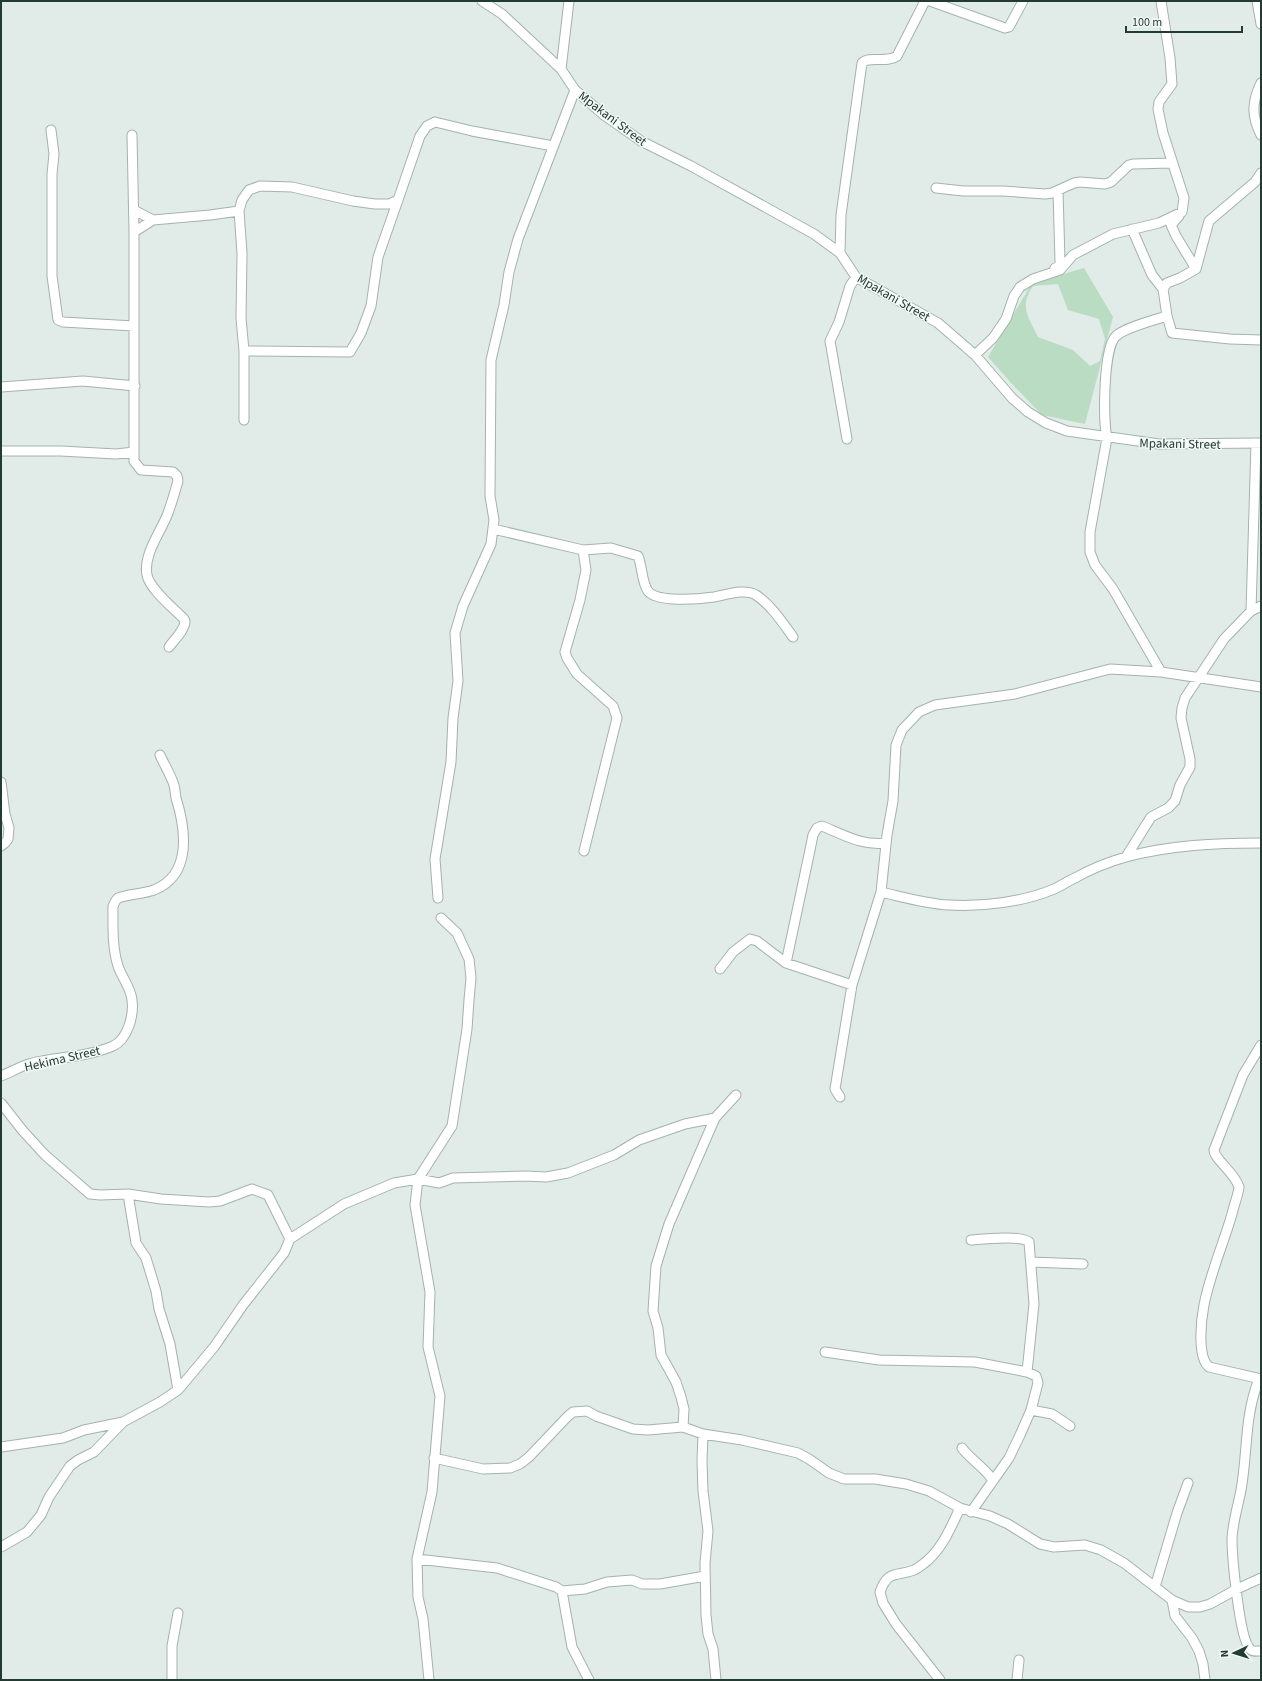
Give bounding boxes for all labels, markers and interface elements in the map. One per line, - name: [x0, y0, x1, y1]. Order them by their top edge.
- scale bar: [1126, 8, 1242, 34]
- text: 100 m: [1132, 14, 1162, 31]
- street label: Mpakani Street: [574, 87, 651, 151]
- street label: Mpakani Street: [854, 270, 934, 326]
- street label: Mpakani Street: [1139, 434, 1221, 454]
- street label: Hekima Street: [23, 1041, 102, 1076]
- north arrow: [1214, 1633, 1254, 1673]
- text: N: [1217, 1649, 1232, 1658]

